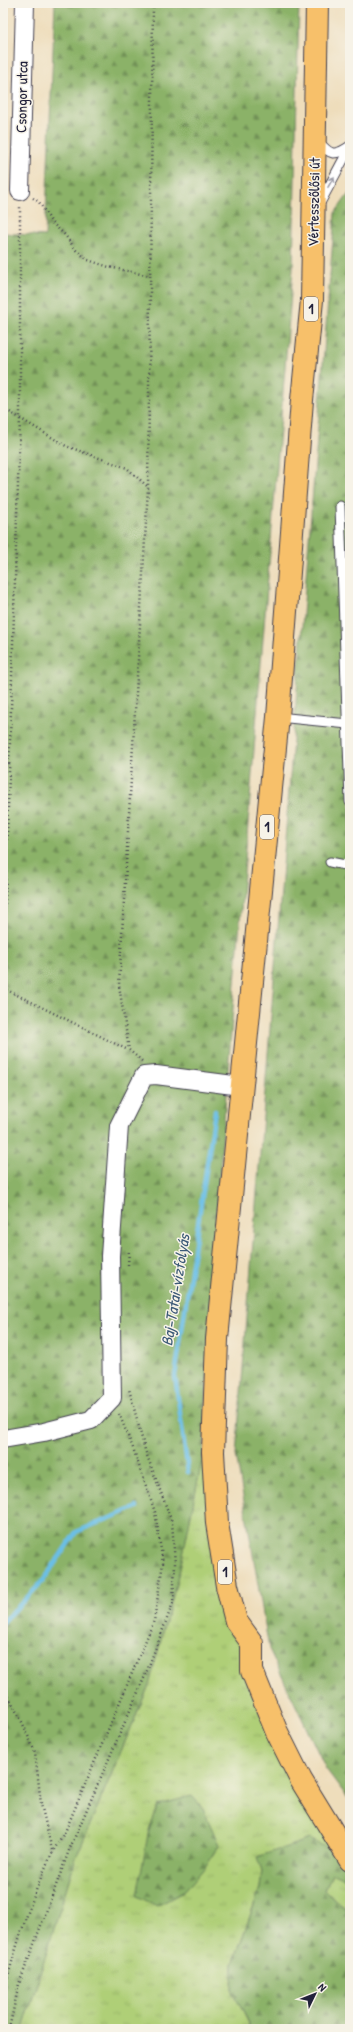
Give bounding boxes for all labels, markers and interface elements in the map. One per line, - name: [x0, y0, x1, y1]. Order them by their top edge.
- street label: Csongor utca: [10, 61, 33, 133]
- street label: Vértesszőlősi út: [302, 156, 325, 247]
- one-way arrow: [328, 176, 336, 188]
- road number: 1: [304, 297, 318, 321]
- road number: 1: [260, 815, 274, 839]
- water label: Baj-Tatai-vízfolyás: [155, 1231, 195, 1347]
- road number: 1: [218, 1560, 232, 1584]
- north arrow: [295, 1974, 335, 2014]
- text: N: [315, 1980, 330, 1994]

